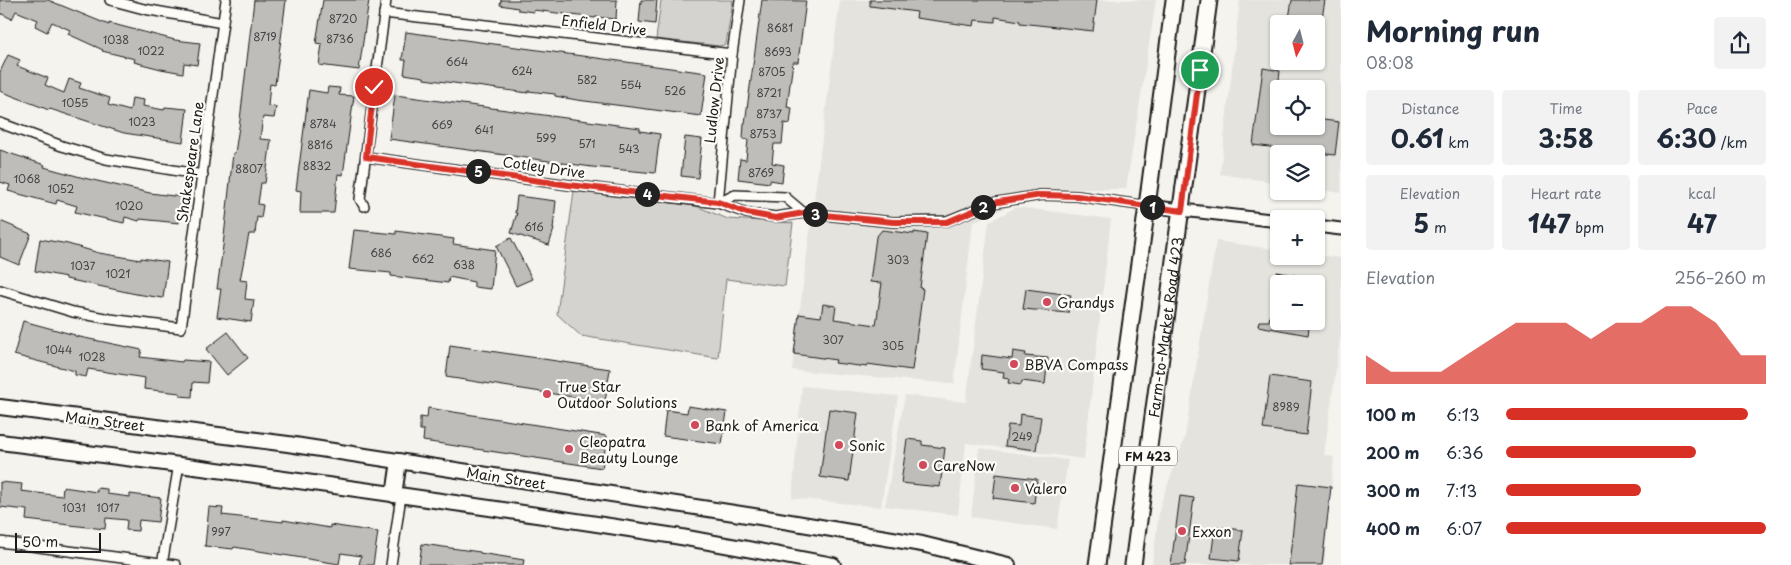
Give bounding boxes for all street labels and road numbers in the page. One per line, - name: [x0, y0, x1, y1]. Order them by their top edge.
- street label: Enfield Drive: [560, 9, 648, 41]
- street label: Ludlow Drive: [699, 55, 729, 144]
- street label: Shakespeare Lane: [171, 100, 209, 224]
- street label: Cotley Drive: [501, 151, 587, 183]
- street label: Farm-to-Market Road 423: [1142, 236, 1188, 419]
- street label: Main Street: [64, 406, 146, 436]
- road number: FM 423: [1119, 446, 1177, 466]
- street label: Main Street: [465, 461, 547, 495]

